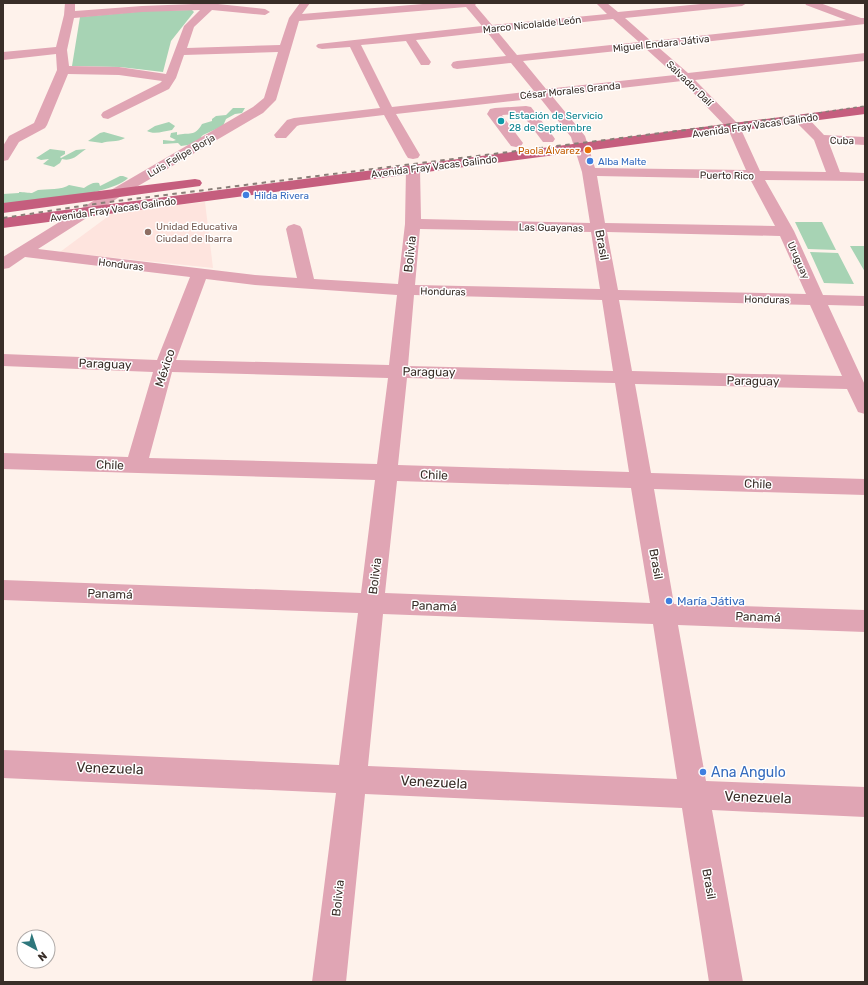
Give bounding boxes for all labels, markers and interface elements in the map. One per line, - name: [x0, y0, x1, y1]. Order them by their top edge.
- street label: Marco Nicolalde León: [482, 14, 582, 36]
- street label: Miguel Endara Játiva: [612, 33, 710, 55]
- street label: Salvador Dalí: [664, 59, 715, 109]
- street label: César Morales Granda: [519, 80, 621, 102]
- place label: Estación de Servicio 28 de Septiembre: [509, 110, 603, 134]
- street label: Avenida Fray Vacas Galindo: [691, 111, 819, 141]
- marker: Estación de Servicio 28 de Septiembre: [496, 116, 506, 126]
- street label: Luis Felipe Borja: [146, 132, 217, 180]
- street label: Cuba: [830, 135, 854, 147]
- place label: Paola Álvarez: [518, 145, 580, 157]
- marker: Paola Álvarez: [583, 145, 593, 155]
- street label: Avenida Fray Vacas Galindo: [370, 153, 498, 181]
- marker: Alba Malte: [585, 156, 595, 166]
- place label: Alba Malte: [598, 156, 647, 168]
- street label: Puerto Rico: [700, 170, 754, 182]
- marker: Hilda Rivera: [241, 190, 251, 200]
- place label: Hilda Rivera: [254, 190, 309, 202]
- street label: Avenida Fray Vacas Galindo: [49, 195, 177, 225]
- place label: Unidad Educativa Ciudad de Ibarra: [156, 221, 238, 245]
- street label: Las Guayanas: [519, 221, 583, 235]
- marker: Unidad Educativa Ciudad de Ibarra: [143, 227, 153, 237]
- street label: Brasil: [592, 228, 612, 262]
- street label: Bolivia: [401, 235, 419, 273]
- street label: Uruguay: [785, 240, 812, 281]
- street label: Honduras: [98, 256, 144, 274]
- street label: Honduras: [420, 286, 466, 298]
- street label: Honduras: [744, 294, 790, 306]
- street label: México: [152, 347, 178, 389]
- street label: Paraguay: [78, 356, 132, 372]
- street label: Paraguay: [402, 365, 456, 379]
- street label: Paraguay: [726, 374, 780, 388]
- street label: Chile: [96, 458, 124, 472]
- street label: Chile: [420, 468, 448, 482]
- street label: Chile: [744, 477, 772, 491]
- street label: Brasil: [646, 547, 666, 581]
- street label: Bolivia: [366, 557, 384, 595]
- street label: Panamá: [87, 586, 133, 602]
- place label: María Játiva: [677, 594, 745, 608]
- marker: María Játiva: [664, 596, 674, 606]
- street label: Panamá: [411, 598, 457, 614]
- street label: Panamá: [735, 609, 781, 625]
- street label: Venezuela: [76, 759, 144, 778]
- place label: Ana Angulo: [711, 764, 786, 781]
- marker: Ana Angulo: [698, 767, 708, 777]
- street label: Venezuela: [400, 772, 468, 793]
- street label: Venezuela: [724, 788, 792, 807]
- street label: Brasil: [699, 867, 719, 901]
- street label: Bolivia: [329, 879, 347, 917]
- north arrow: [16, 929, 56, 969]
- text: N: [35, 949, 49, 964]

